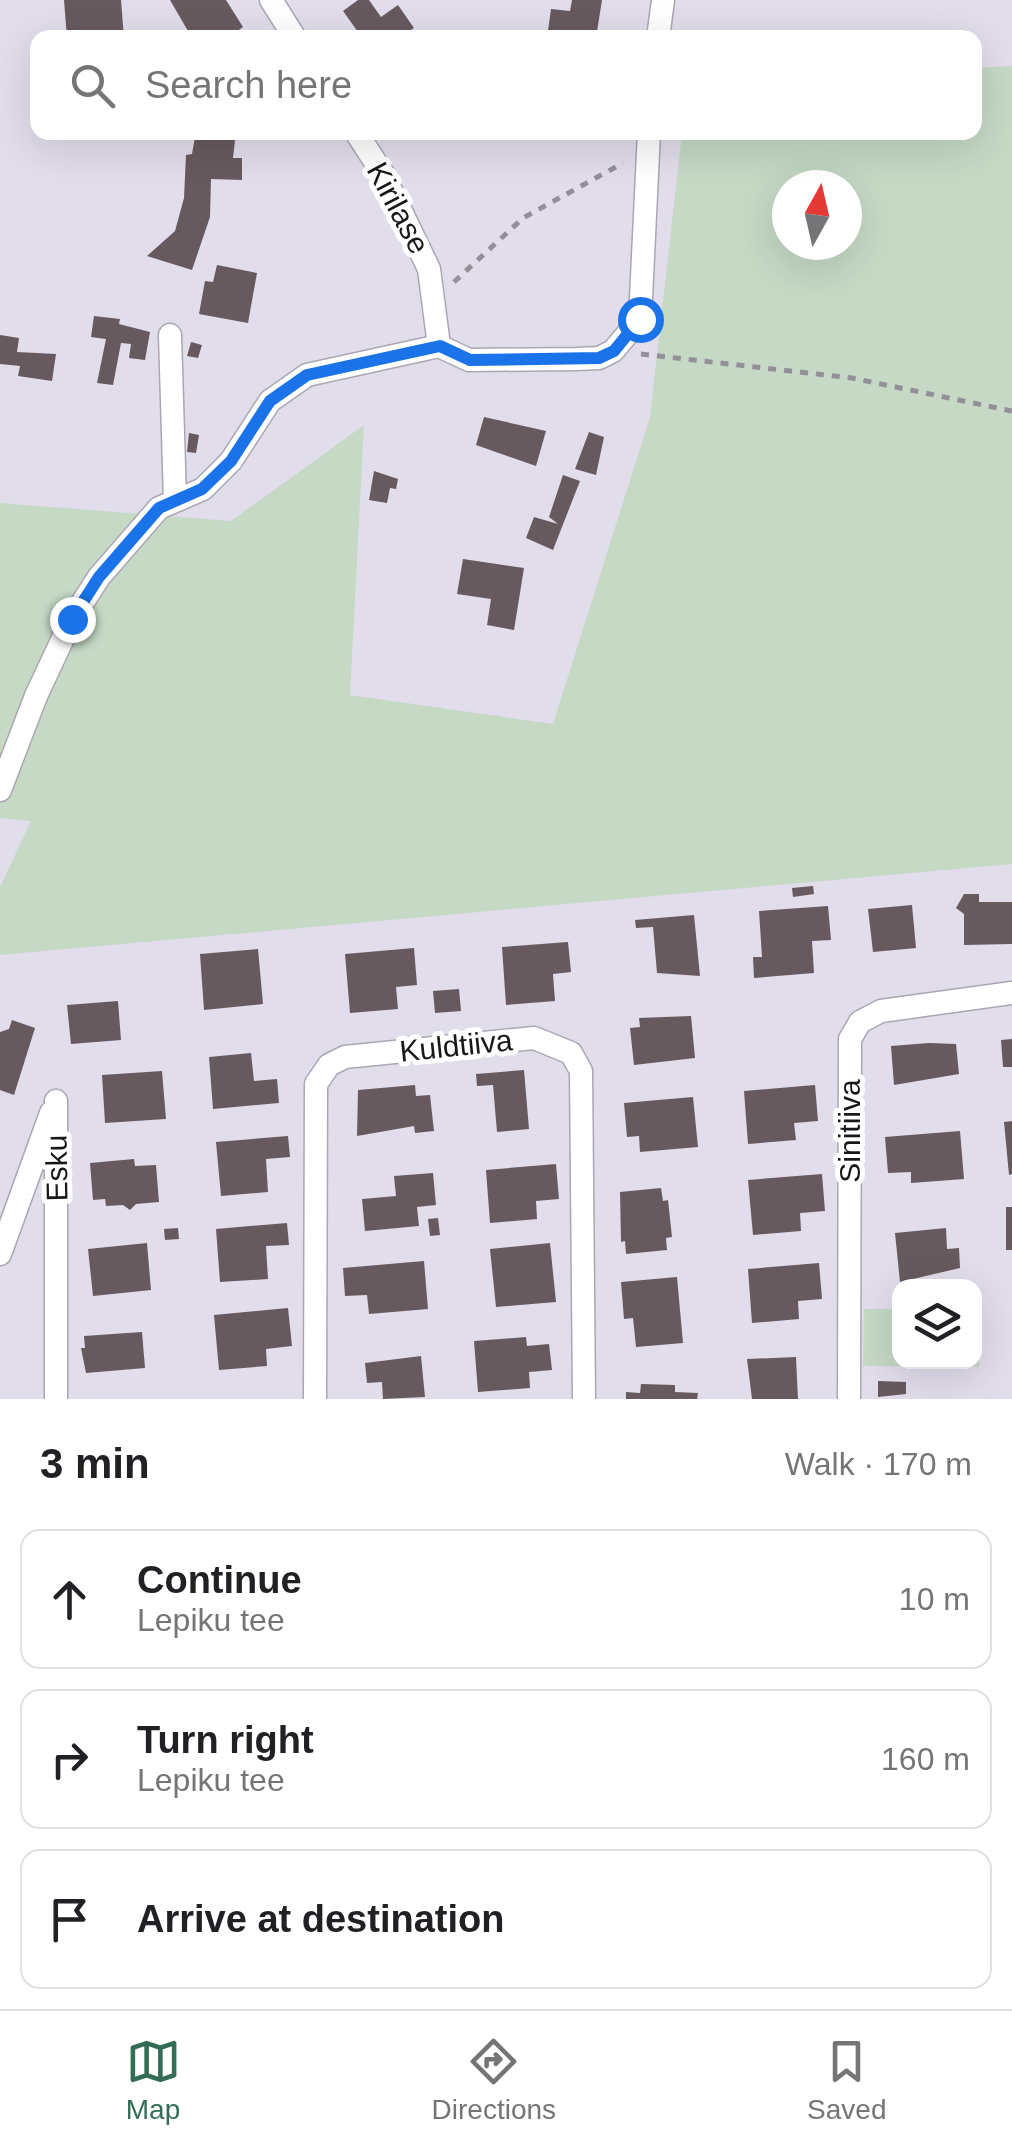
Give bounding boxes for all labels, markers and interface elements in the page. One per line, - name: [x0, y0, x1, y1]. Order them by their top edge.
- search box: [30, 30, 982, 140]
- icon: search: [65, 58, 120, 113]
- text: Search here: [145, 64, 352, 106]
- street label: Kirilase: [361, 157, 436, 259]
- north arrow: [772, 170, 862, 260]
- route start: [618, 297, 664, 343]
- route end: [50, 597, 96, 643]
- street label: Kuldtiiva: [398, 1023, 514, 1068]
- street label: Sinitiiva: [833, 1079, 866, 1183]
- street label: Esku: [39, 1134, 74, 1202]
- map controls: [892, 1279, 982, 1369]
- button: layers: [892, 1279, 982, 1369]
- text: 3 min: [40, 1440, 150, 1487]
- text: Walk · 170 m: [785, 1446, 972, 1482]
- text: Continue: [137, 1559, 302, 1601]
- icon: ahead: [42, 1572, 97, 1627]
- text: 10 m: [899, 1581, 970, 1617]
- text: Lepiku tee: [137, 1602, 285, 1638]
- text: Turn right: [137, 1719, 314, 1761]
- icon: right: [42, 1732, 97, 1787]
- text: 160 m: [881, 1741, 970, 1777]
- text: Lepiku tee: [137, 1762, 285, 1798]
- icon: arrive: [42, 1892, 97, 1947]
- text: Arrive at destination: [137, 1898, 504, 1940]
- tab: Map: [126, 2034, 181, 2126]
- tab: Directions: [432, 2034, 556, 2126]
- tab: Saved: [807, 2034, 886, 2126]

